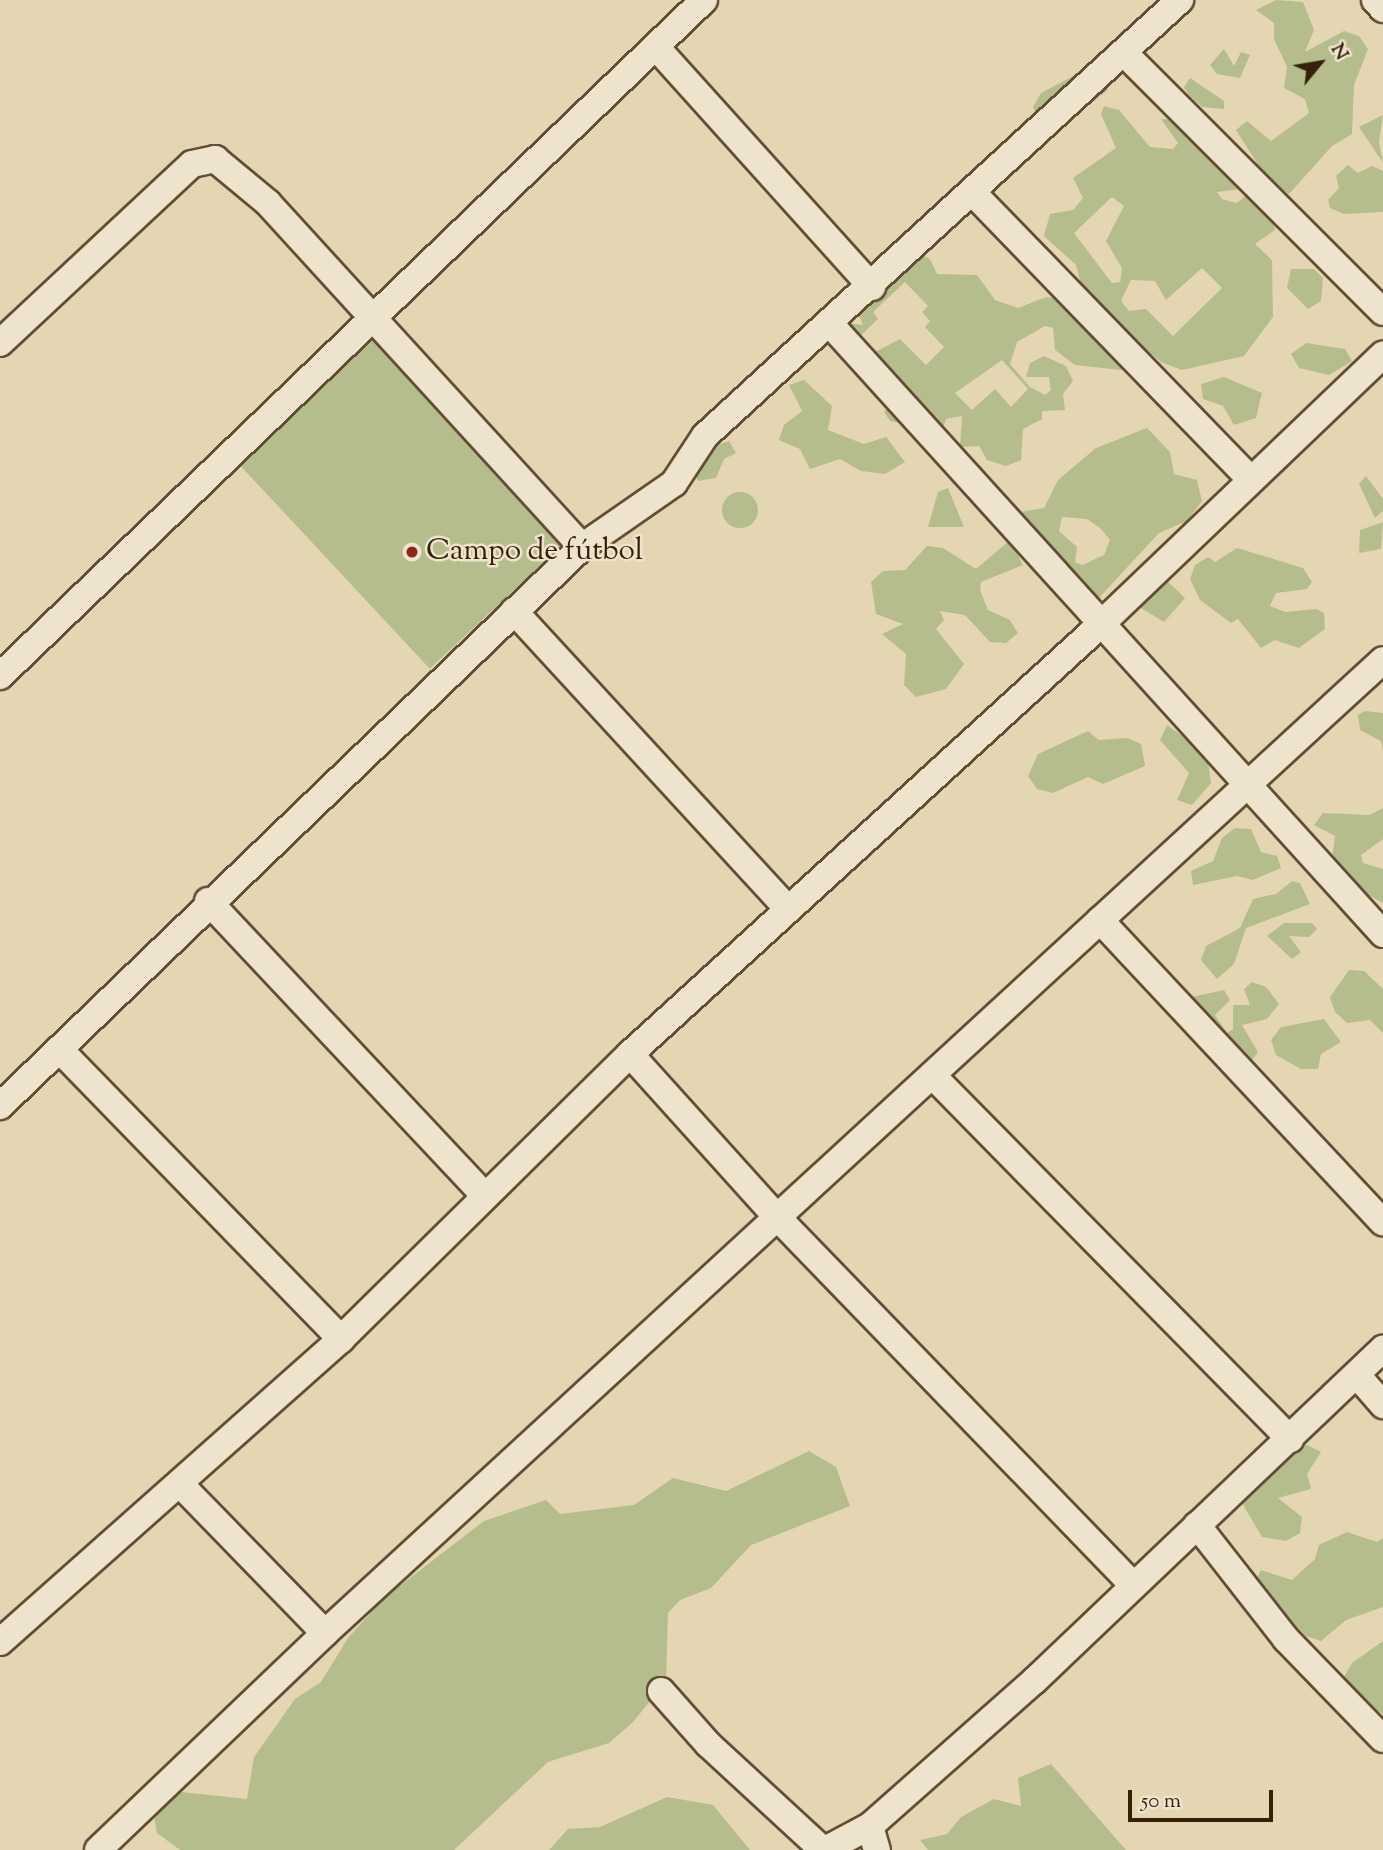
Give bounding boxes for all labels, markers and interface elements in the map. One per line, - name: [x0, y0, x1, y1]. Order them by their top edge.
- north arrow: [1285, 28, 1355, 98]
- text: N: [1323, 39, 1354, 66]
- place label: Campo de fútbol: [426, 534, 643, 570]
- marker: Campo de fútbol: [404, 544, 420, 560]
- scale bar: [1131, 1776, 1276, 1820]
- text: 50 m: [1141, 1787, 1181, 1817]

